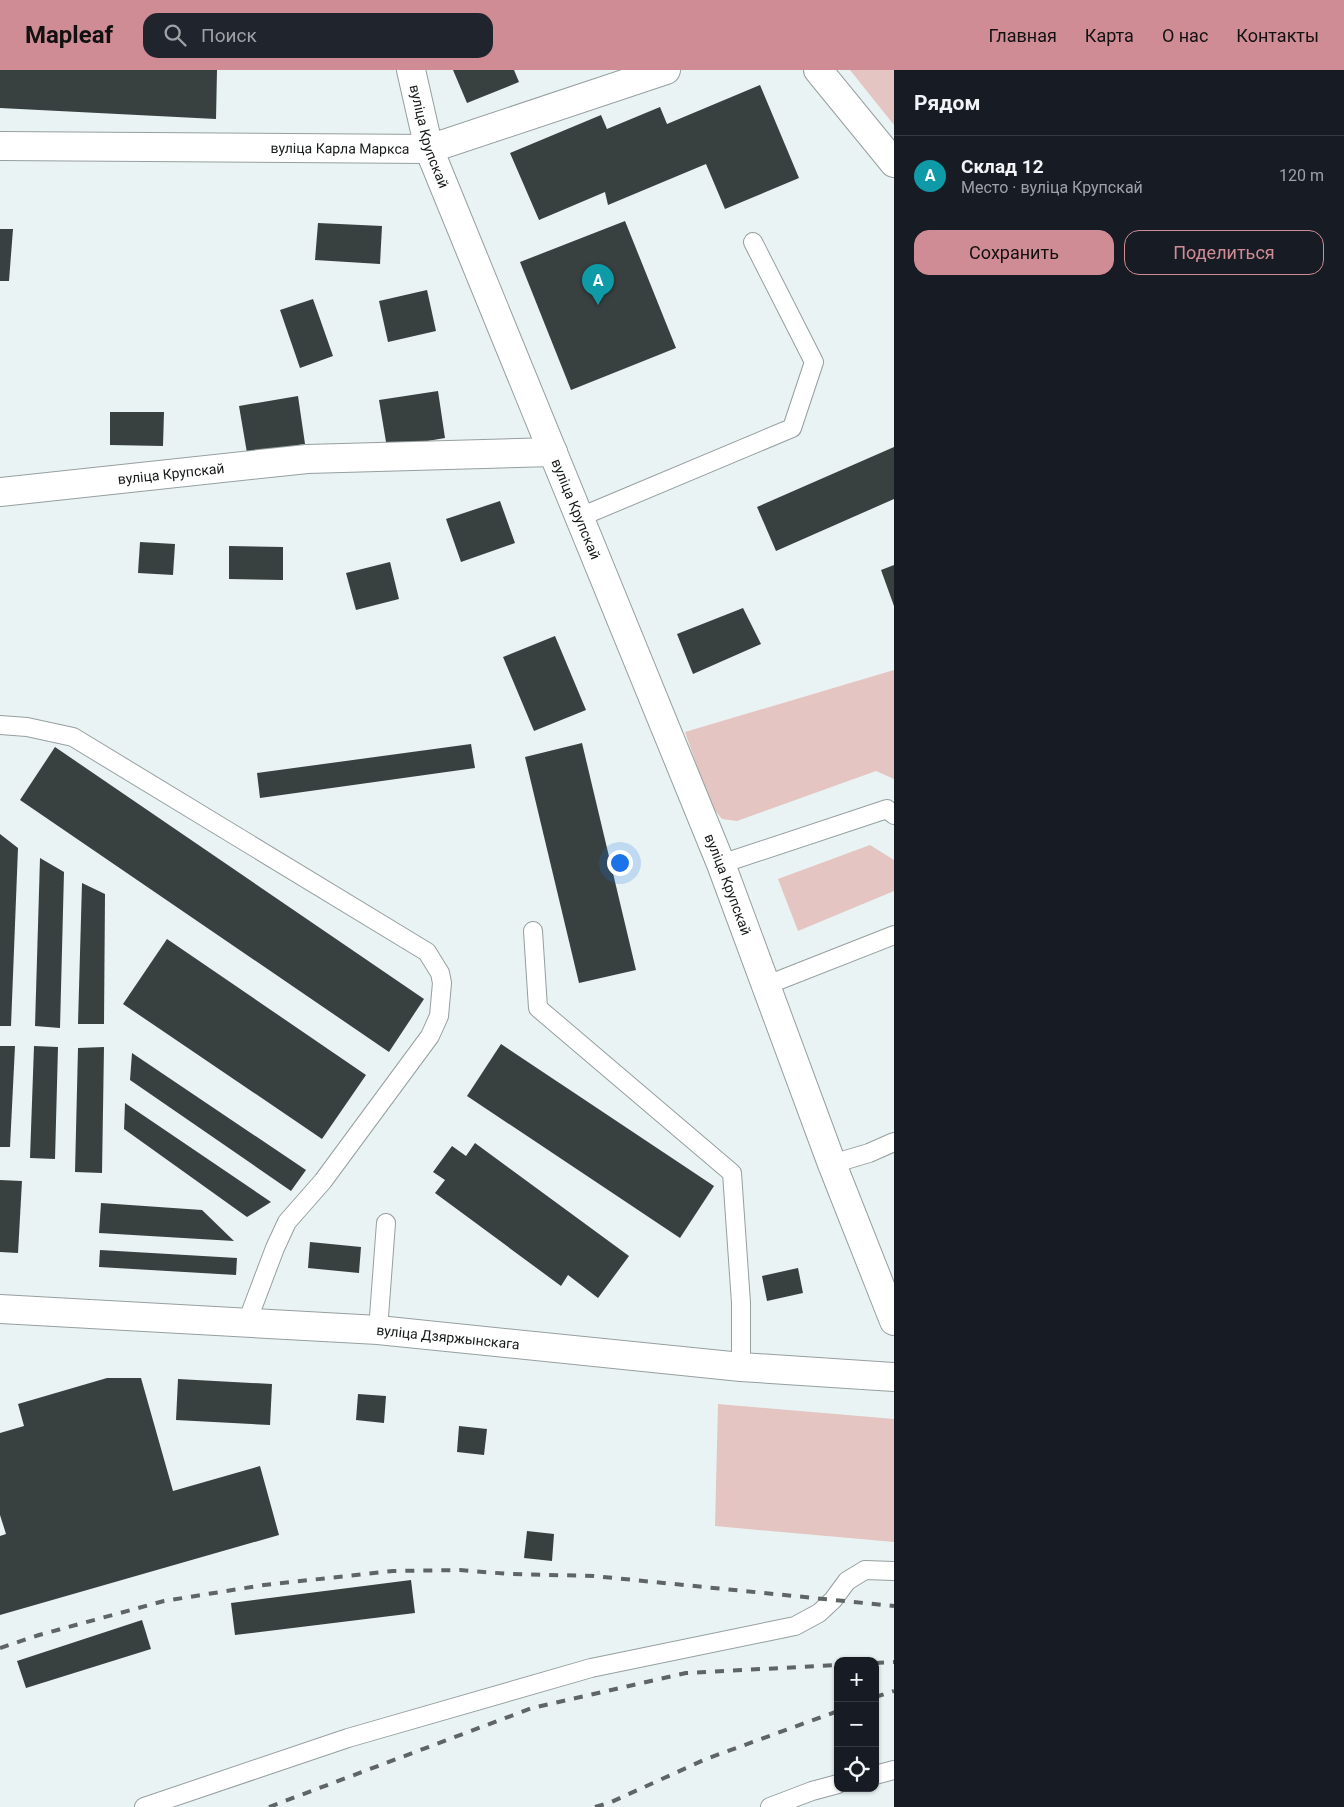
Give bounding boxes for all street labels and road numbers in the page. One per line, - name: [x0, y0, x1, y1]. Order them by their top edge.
- street label: вуліца Крупскай: [407, 83, 452, 191]
- street label: вуліца Карла Маркса: [270, 140, 410, 157]
- street label: вуліца Крупскай: [548, 456, 604, 562]
- street label: вуліца Крупскай: [117, 460, 225, 487]
- street label: вуліца Крупскай: [702, 831, 755, 937]
- street label: вуліца Дзяржынскага: [376, 1322, 521, 1352]

